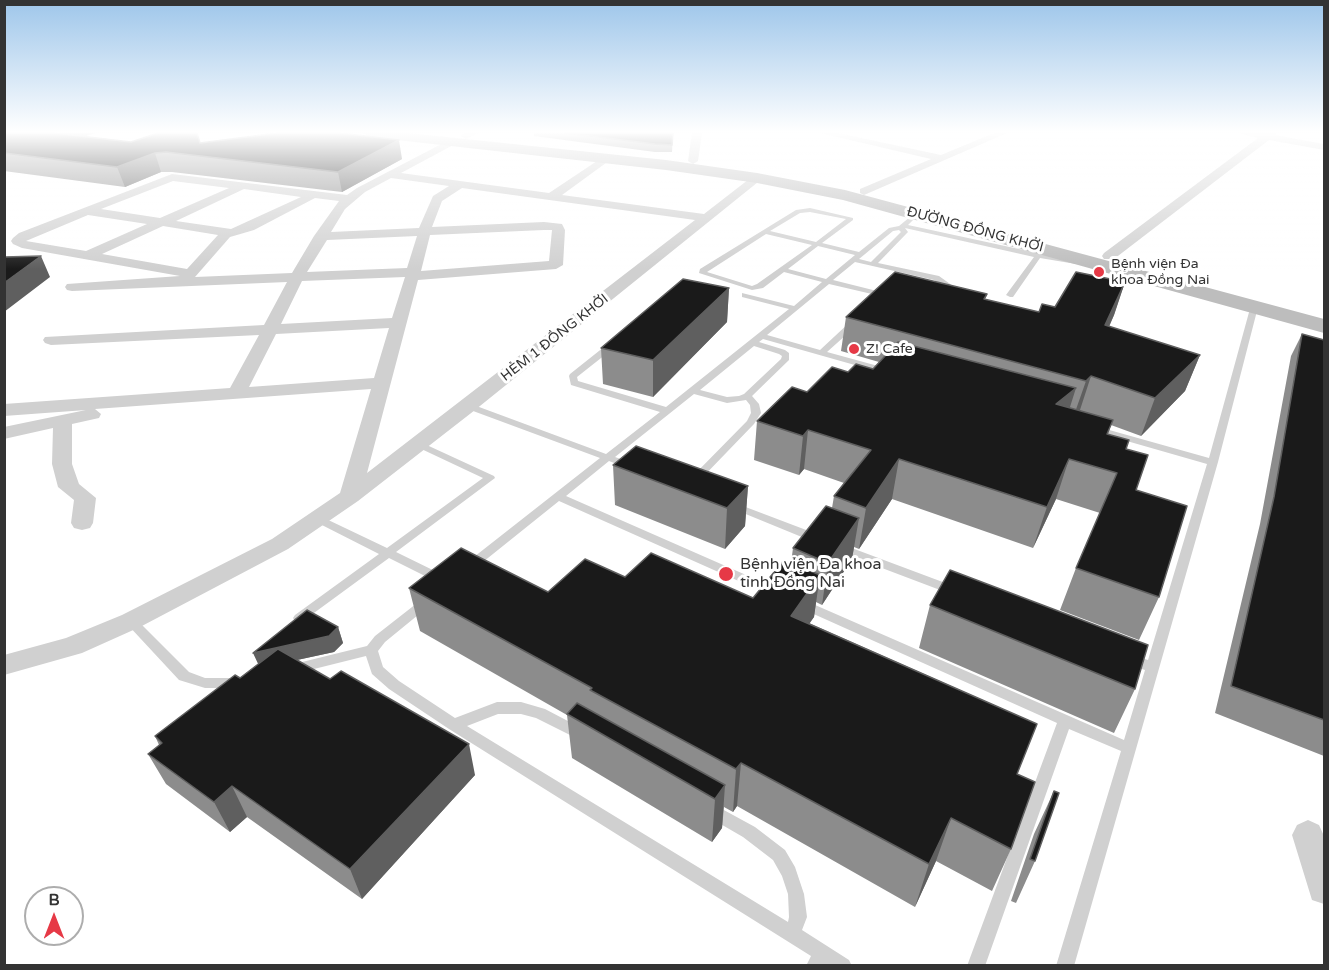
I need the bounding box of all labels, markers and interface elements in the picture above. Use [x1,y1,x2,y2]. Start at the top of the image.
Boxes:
street label: ĐƯỜNG ĐỒNG KHỞI [905,204,1045,256]
place label: Bệnh viện Đa khoa Đồng Nai [1111,256,1210,288]
marker: Bệnh viện Đa khoa Đồng Nai [1092,265,1106,279]
street label: HẺM 1 ĐỒNG KHỞI [498,291,612,385]
place label: Z! Cafe [866,341,913,357]
marker: Z! Cafe [847,342,861,356]
place label: Bệnh viện Đa khoa tỉnh Đồng Nai [740,555,881,593]
marker: Bệnh viện Đa khoa tỉnh Đồng Nai [717,565,735,583]
north arrow [24,886,84,946]
text: B [48,890,60,910]

